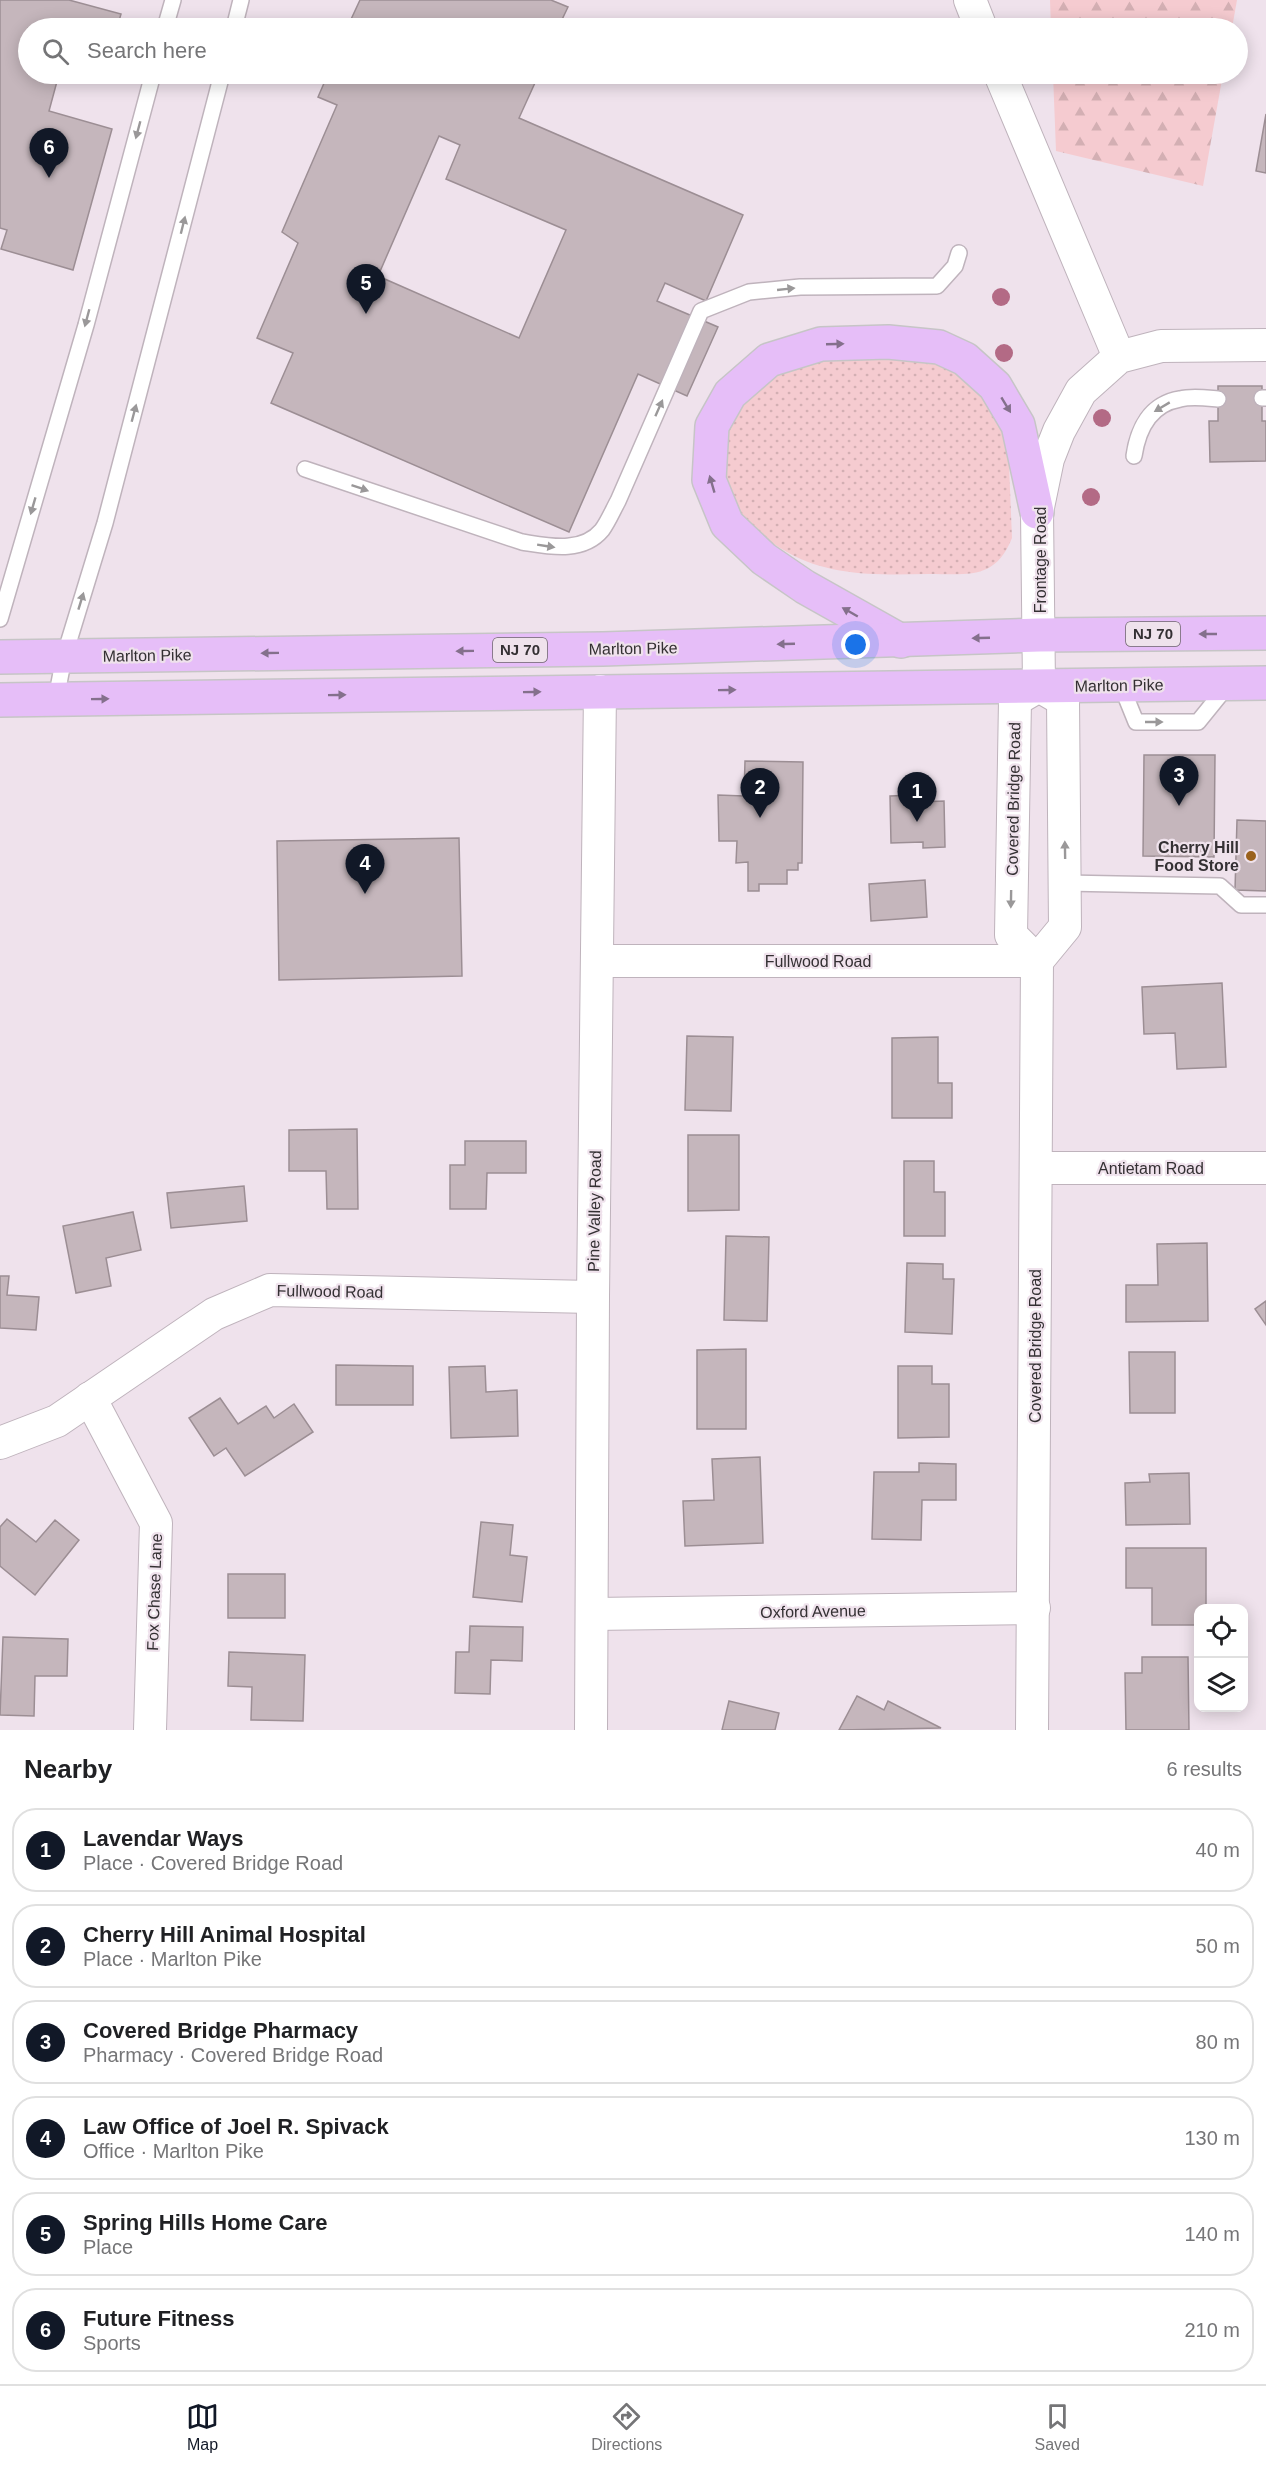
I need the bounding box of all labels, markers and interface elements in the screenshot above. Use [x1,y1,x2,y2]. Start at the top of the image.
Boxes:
search box [18,18,1248,84]
icon: search [39,35,72,68]
text: Search here [87,38,207,63]
one-way arrow [133,121,142,139]
pin: 6 [29,128,68,178]
one-way arrow [179,215,189,234]
pin: 5 [346,264,386,314]
one-way arrow [777,284,796,293]
one-way arrow [82,309,92,328]
one-way arrow [826,339,845,349]
one-way arrow [1001,397,1011,414]
one-way arrow [654,400,663,417]
one-way arrow [1154,402,1170,413]
one-way arrow [130,404,140,423]
one-way arrow [707,475,716,493]
one-way arrow [351,483,369,493]
one-way arrow [28,497,37,515]
street label: Frontage Road [1032,507,1049,613]
one-way arrow [537,542,556,551]
one-way arrow [77,592,86,610]
one-way arrow [842,608,859,618]
road number: NJ 70 [1126,622,1180,646]
one-way arrow [1198,629,1217,639]
your location [841,630,870,659]
one-way arrow [971,633,990,642]
road number: NJ 70 [493,638,547,662]
street label: Marlton Pike [588,639,678,658]
one-way arrow [777,640,796,649]
street label: Marlton Pike [102,646,192,665]
one-way arrow [456,646,475,656]
one-way arrow [261,649,280,658]
street label: Marlton Pike [1074,676,1164,695]
one-way arrow [718,685,737,695]
one-way arrow [523,687,542,697]
one-way arrow [328,690,347,700]
one-way arrow [91,694,110,703]
one-way arrow [1145,717,1164,727]
street label: Covered Bridge Road [1004,722,1023,876]
pin: 3 [1160,756,1198,806]
pin: 2 [740,768,780,818]
pin: 1 [898,772,936,822]
place label: Cherry Hill Food Store [1155,839,1239,874]
one-way arrow [1060,840,1069,859]
pin: 4 [346,844,385,894]
marker: Cherry Hill Food Store [1244,849,1258,863]
one-way arrow [1007,889,1016,908]
street label: Fullwood Road [765,953,871,970]
street label: Pine Valley Road [585,1150,604,1272]
street label: Antietam Road [1098,1160,1204,1177]
street label: Covered Bridge Road [1027,1269,1044,1423]
street label: Fullwood Road [276,1282,383,1301]
street label: Fox Chase Lane [144,1533,165,1651]
street label: Oxford Avenue [760,1602,866,1621]
map controls [1194,1604,1248,1712]
button: locate [1194,1604,1248,1658]
button: layers [1194,1658,1248,1712]
text: Nearby [24,1754,112,1784]
text: 6 results [1166,1758,1242,1780]
text: Lavendar Ways [83,1826,244,1851]
text: 1 [40,1839,51,1861]
text: 40 m [1196,1839,1240,1861]
text: Place · Covered Bridge Road [83,1852,343,1874]
text: Cherry Hill Animal Hospital [83,1922,366,1947]
text: 2 [40,1935,51,1957]
text: 50 m [1196,1935,1240,1957]
text: Place · Marlton Pike [83,1948,262,1970]
text: Covered Bridge Pharmacy [83,2018,358,2043]
text: 3 [40,2031,51,2053]
text: 80 m [1196,2031,1240,2053]
text: Pharmacy · Covered Bridge Road [83,2044,383,2066]
text: Law Office of Joel R. Spivack [83,2114,389,2139]
text: 4 [40,2127,51,2149]
text: 130 m [1184,2127,1240,2149]
text: Office · Marlton Pike [83,2140,264,2162]
text: Spring Hills Home Care [83,2210,328,2235]
text: 5 [40,2223,51,2245]
text: 140 m [1184,2223,1240,2245]
text: Place [83,2236,133,2258]
text: Future Fitness [83,2306,235,2331]
text: 6 [40,2319,51,2341]
text: 210 m [1184,2319,1240,2341]
text: Sports [83,2332,141,2354]
tab: Map [186,2400,219,2454]
tab: Directions [591,2400,662,2454]
tab: Saved [1035,2400,1080,2454]

